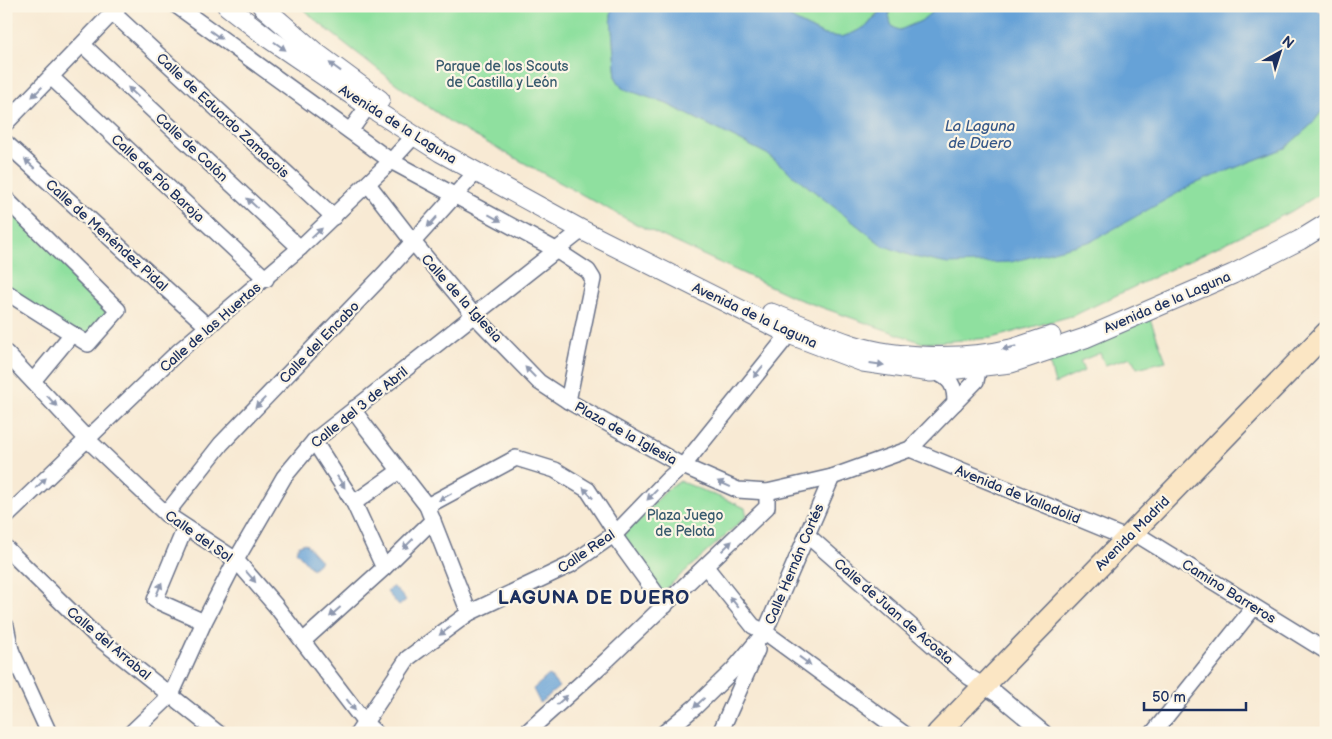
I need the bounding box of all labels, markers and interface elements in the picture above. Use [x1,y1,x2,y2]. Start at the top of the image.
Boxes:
north arrow [1254,28,1304,78]
one-way arrow [209,30,223,40]
text: N [1278,32,1297,52]
one-way arrow [273,41,287,51]
street label: Calle de Eduardo Zamacois [153,49,293,181]
park label: Parque de los Scouts de Castilla y León [435,58,569,91]
one-way arrow [328,62,342,72]
street label: Avenida de la Laguna [336,81,460,168]
one-way arrow [31,85,43,97]
one-way arrow [127,86,139,98]
street label: Calle de Colón [152,109,232,185]
water label: La Laguna de Duero [945,117,1015,153]
street label: Calle de Pío Baroja [108,131,208,226]
one-way arrow [24,158,36,170]
street label: Calle de Menéndez Pidal [42,176,171,295]
one-way arrow [246,197,258,209]
one-way arrow [488,214,503,222]
one-way arrow [426,215,437,228]
one-way arrow [310,227,322,239]
street label: Calle de la Iglesia [418,251,506,346]
street label: Avenida de la Laguna [1101,268,1233,337]
street label: Calle de las Huertas [156,279,264,376]
street label: Avenida de la Laguna [690,279,820,352]
street label: Calle del Encabo [276,298,363,387]
one-way arrow [1002,344,1017,352]
one-way arrow [869,360,885,368]
street label: Calle del 3 de Abril [307,363,411,452]
one-way arrow [753,365,764,378]
one-way arrow [524,366,536,378]
one-way arrow [46,395,58,407]
one-way arrow [254,397,266,409]
street label: Plaza de la Iglesia [571,398,680,469]
street label: Avenida de Valladolid [953,462,1083,527]
one-way arrow [336,475,345,488]
one-way arrow [35,477,47,489]
one-way arrow [717,479,731,487]
one-way arrow [582,487,594,499]
one-way arrow [646,488,658,500]
one-way arrow [438,492,451,501]
street label: Avenida Madrid [1092,493,1173,574]
street label: Calle Hernán Cortés [761,501,828,627]
street label: Calle del Sol [162,507,236,566]
park label: Plaza Juego de Pelota [647,507,723,540]
street label: Calle Real [554,526,618,577]
one-way arrow [402,538,414,550]
one-way arrow [721,540,733,552]
street label: Calle de Juan de Acosta [830,555,957,668]
street label: Camino Barreros [1179,556,1279,627]
one-way arrow [245,571,257,583]
one-way arrow [156,582,164,596]
district label: LAGUNA DE DUERO [498,587,690,610]
one-way arrow [728,596,739,609]
street label: Calle del Arrabal [63,603,154,684]
one-way arrow [329,606,341,618]
one-way arrow [439,625,452,636]
one-way arrow [798,656,812,666]
scale bar [1144,679,1247,711]
text: 50 m [1152,688,1186,707]
one-way arrow [555,694,567,706]
one-way arrow [693,697,705,709]
one-way arrow [346,698,357,711]

